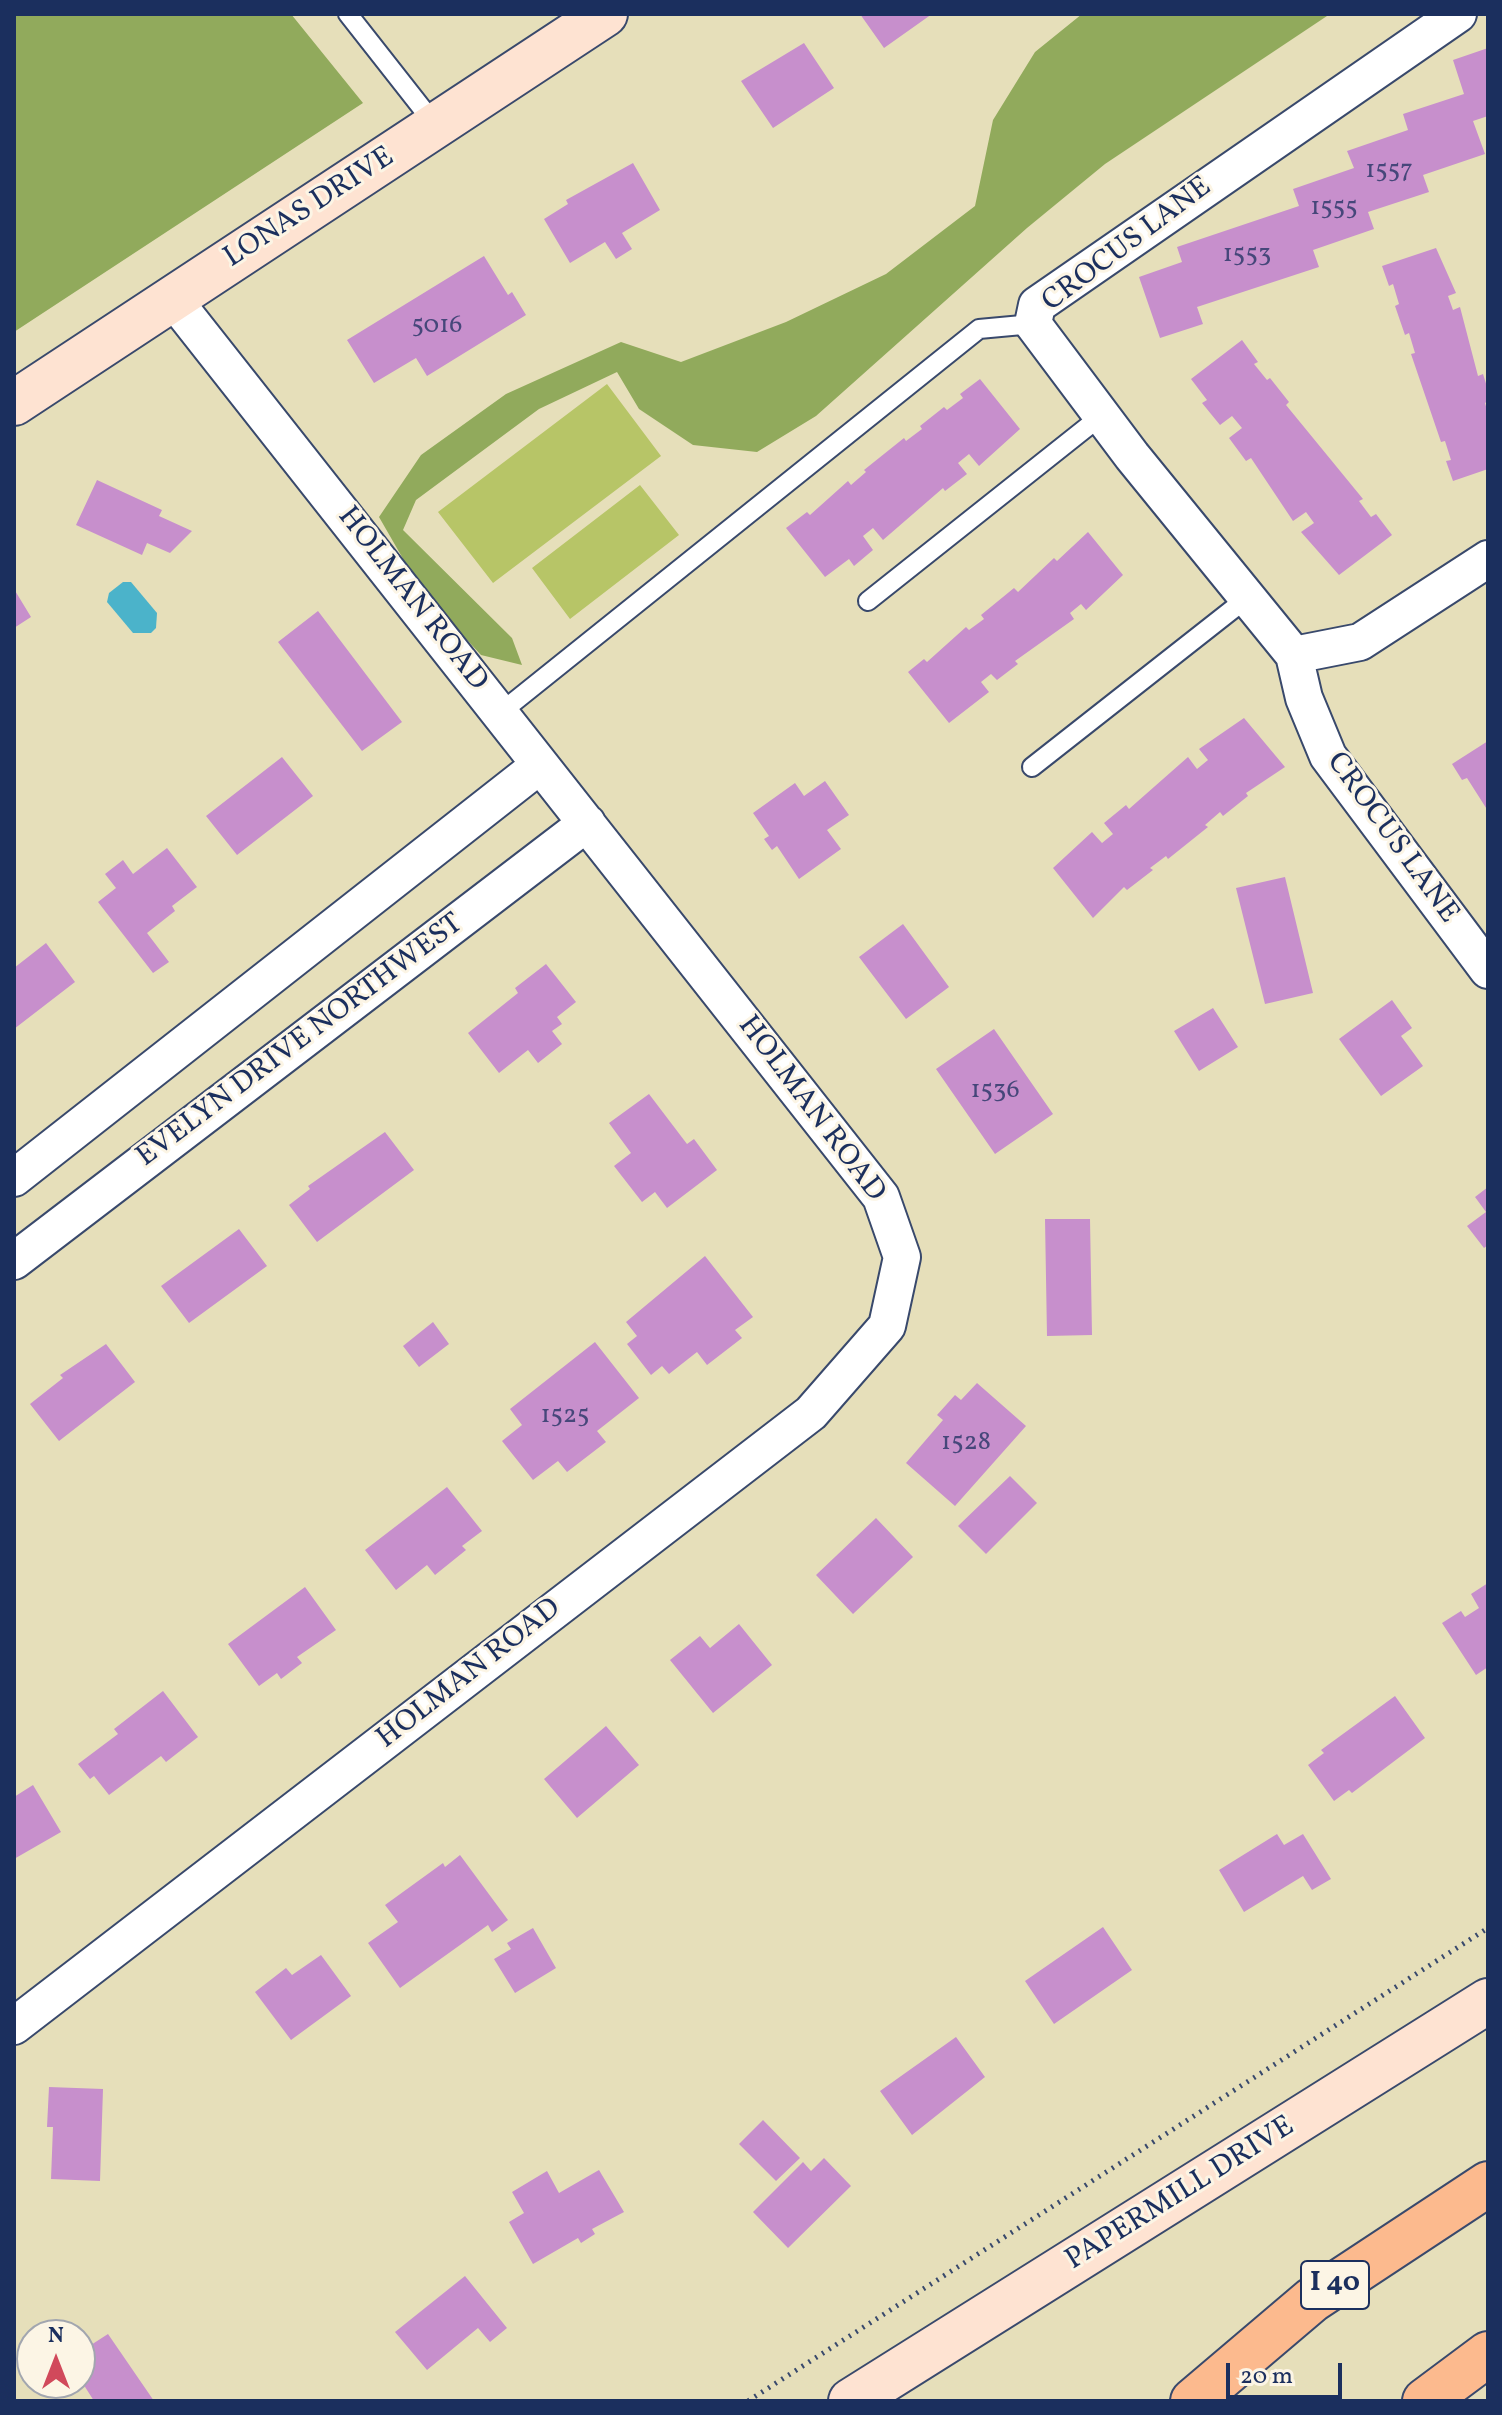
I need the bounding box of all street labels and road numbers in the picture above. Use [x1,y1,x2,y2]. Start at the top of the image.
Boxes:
street label: LONAS DRIVE [218,141,402,277]
street label: CROCUS LANE [1036,171,1220,321]
street label: HOLMAN ROAD [328,501,494,699]
street label: CROCUS LANE [1317,746,1465,932]
street label: EVELYN DRIVE NORTHWEST [131,907,471,1177]
street label: HOLMAN ROAD [728,1010,892,1210]
street label: HOLMAN ROAD [371,1592,569,1758]
street label: PAPERMILL DRIVE [1060,2110,1302,2280]
road number: I 40 [1301,2261,1369,2309]

